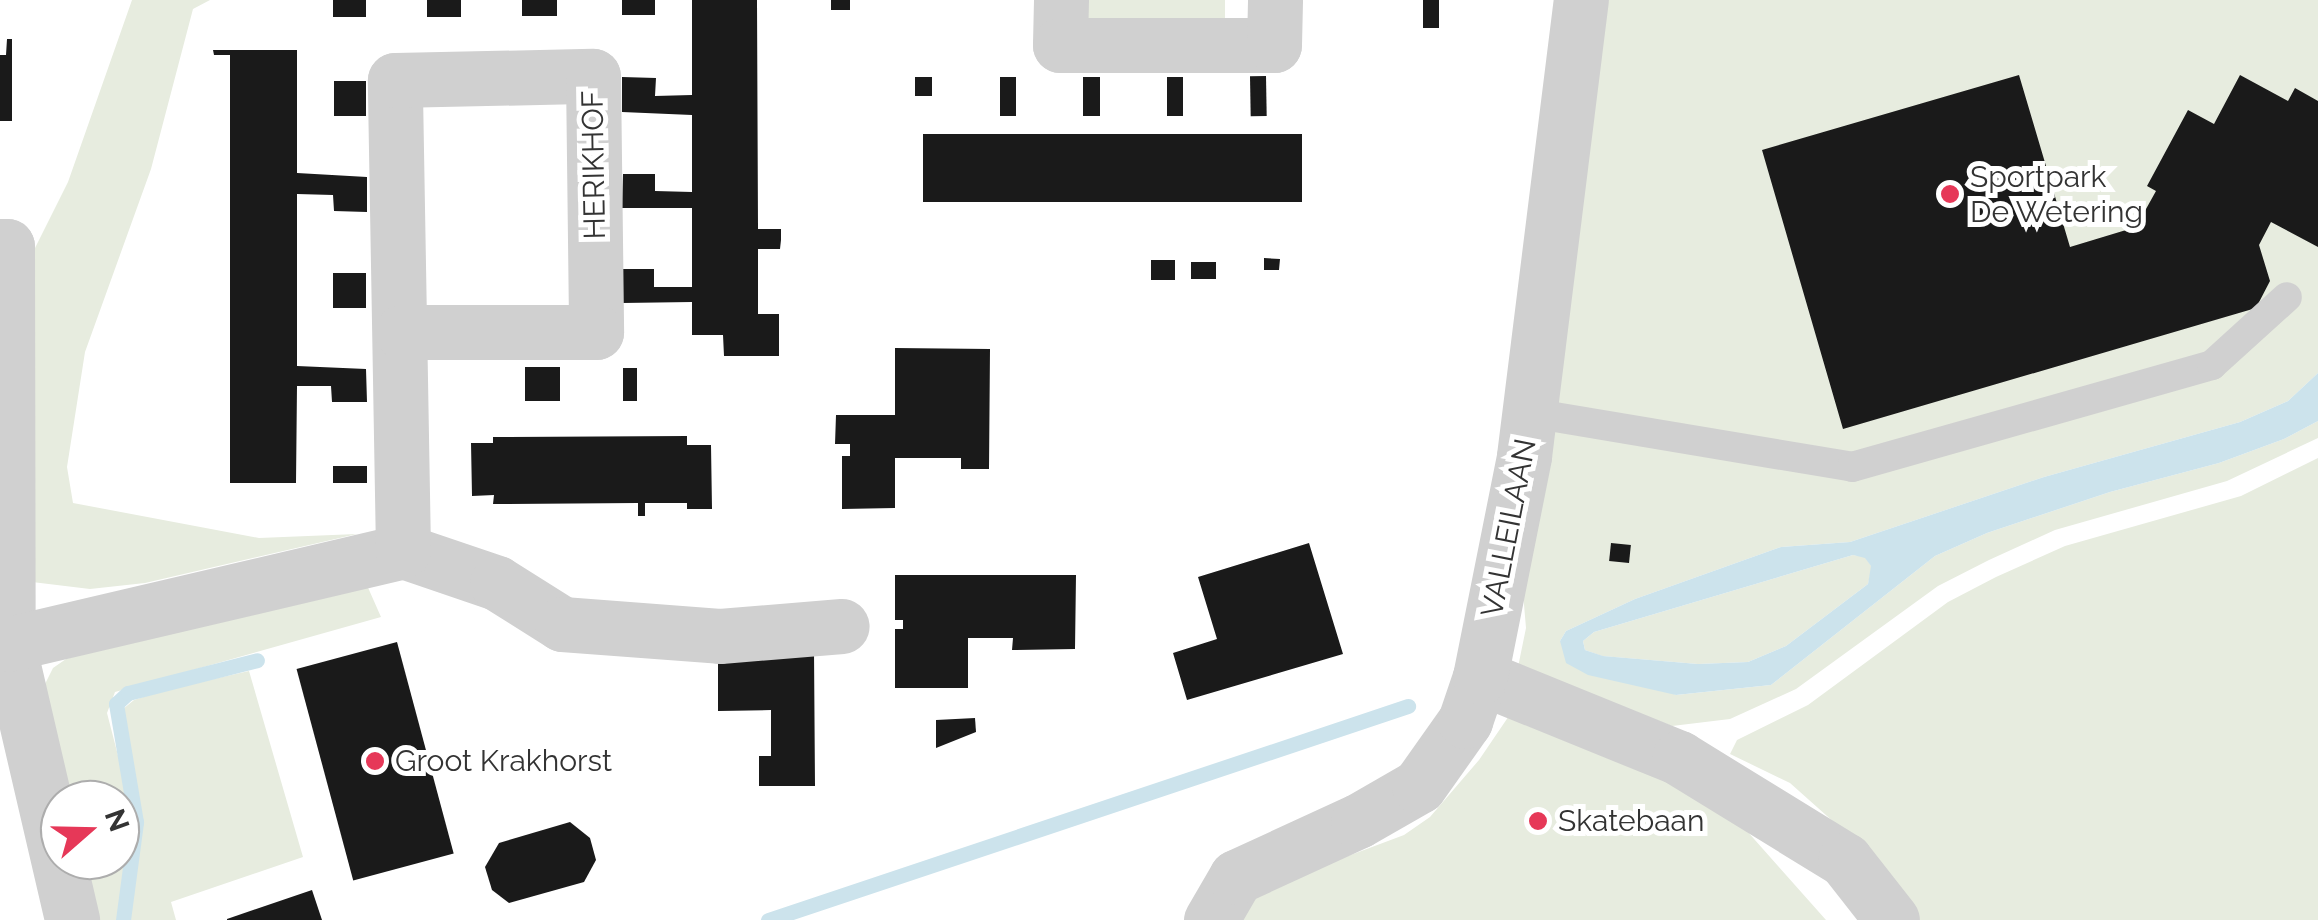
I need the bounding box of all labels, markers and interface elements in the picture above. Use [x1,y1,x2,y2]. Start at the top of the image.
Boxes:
street label: HERIKHOF [575,90,613,240]
place label: Sportpark De Wetering [1970,159,2144,230]
marker: Sportpark De Wetering [1939,183,1961,205]
street label: VALLEILAAN [1474,436,1544,620]
place label: Groot Krakhorst [395,743,612,779]
marker: Groot Krakhorst [364,750,386,772]
north arrow [40,780,140,880]
place label: Skatebaan [1558,803,1704,839]
text: N [98,805,136,836]
marker: Skatebaan [1527,810,1549,832]

